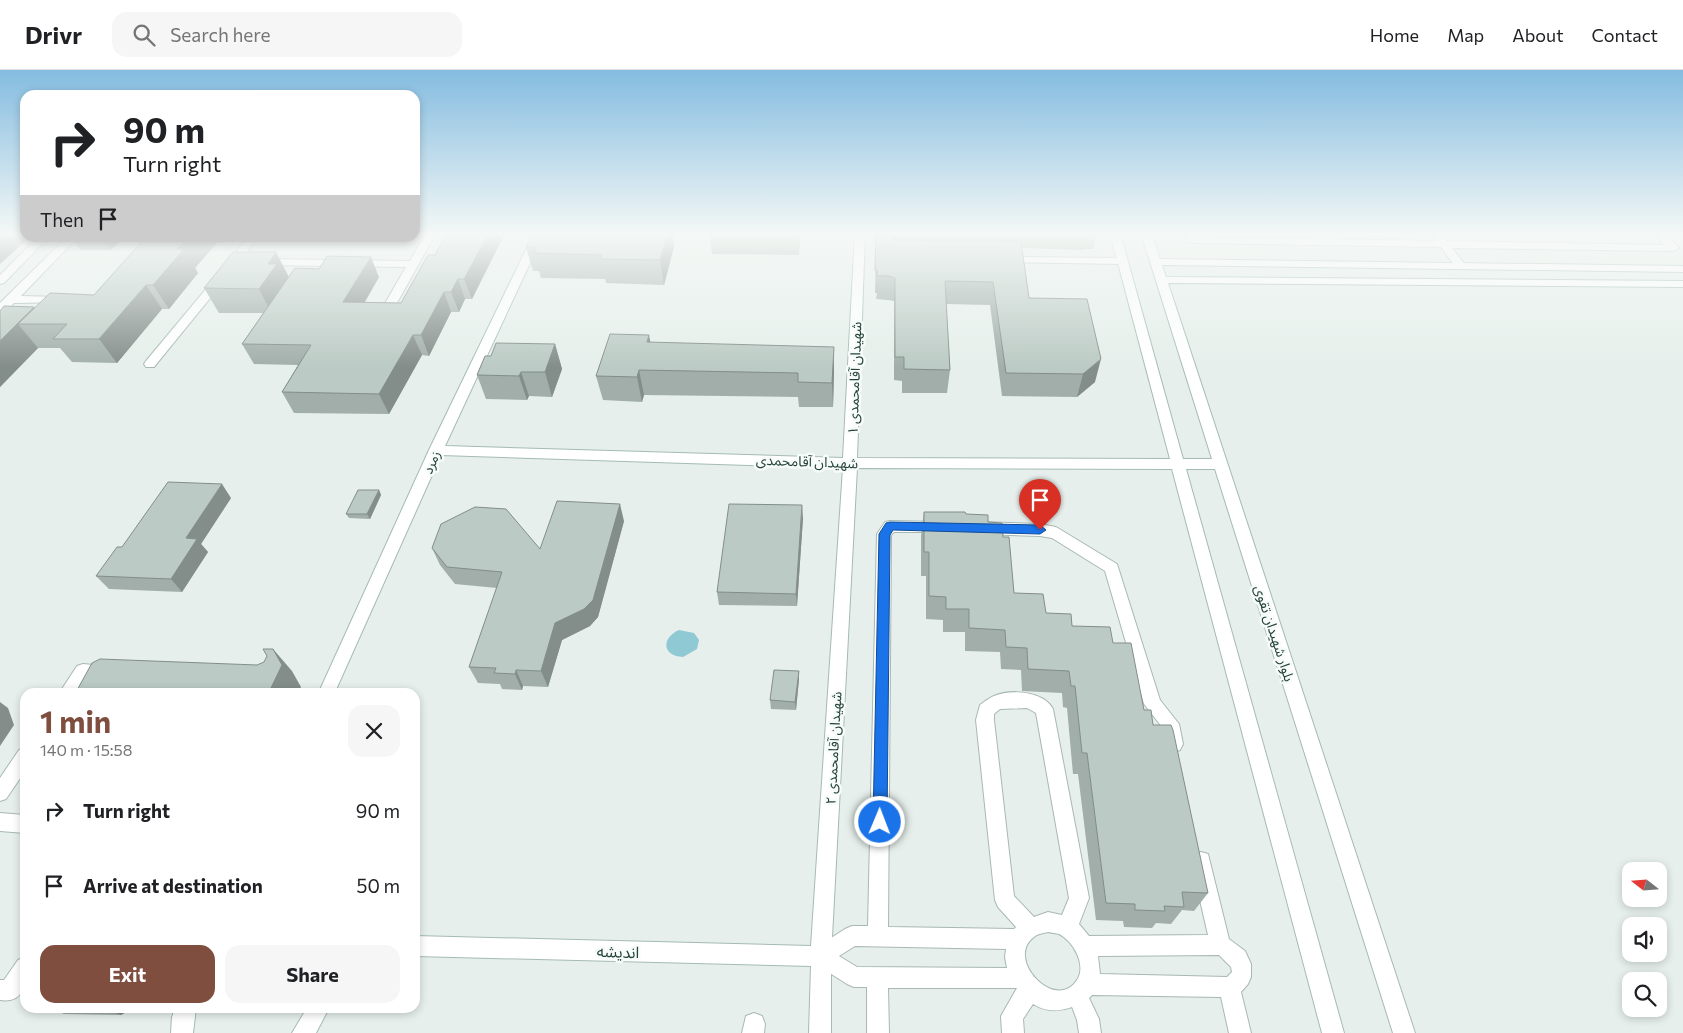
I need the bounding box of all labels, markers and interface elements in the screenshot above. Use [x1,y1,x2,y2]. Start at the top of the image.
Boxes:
search box [112,12,462,57]
text: Drivr [25,20,82,49]
icon: search [130,21,158,49]
text: Search here [170,23,271,46]
text: Home [1370,24,1419,46]
text: Map [1447,24,1484,46]
text: About [1512,24,1564,46]
text: Contact [1592,24,1658,46]
text: 90 m [123,107,205,150]
icon: right [40,110,105,175]
text: Turn right [123,150,221,177]
icon: arrive [94,205,122,233]
text: Then [40,208,84,231]
street label: شهیدان آقامحمدی ۱ [844,321,865,435]
street label: زمرد [418,448,445,477]
street label: شهیدان آقامحمدی [755,451,858,472]
pin [1019,479,1061,530]
icon: arrive [1026,486,1054,514]
street label: بلوار شهیدان تقوی [1250,583,1299,684]
street label: شهیدان آقامحمدی ۲ [822,691,845,805]
text: 1 min [40,702,111,739]
button: close [348,705,400,757]
text: 140 m · 15:58 [40,740,133,759]
position arrow [853,795,905,847]
icon: right [40,797,68,825]
text: Turn right [83,799,170,822]
text: 90 m [356,799,400,822]
north arrow [1622,862,1668,908]
map controls [1622,862,1667,1017]
icon: arrive [40,872,68,900]
text: Arrive at destination [83,874,263,897]
text: 50 m [356,874,400,897]
button: sound [1622,917,1667,962]
street label: انديشه [596,941,640,961]
button: Exit [40,945,215,1003]
button: Share [225,945,400,1003]
button: search [1622,972,1667,1017]

